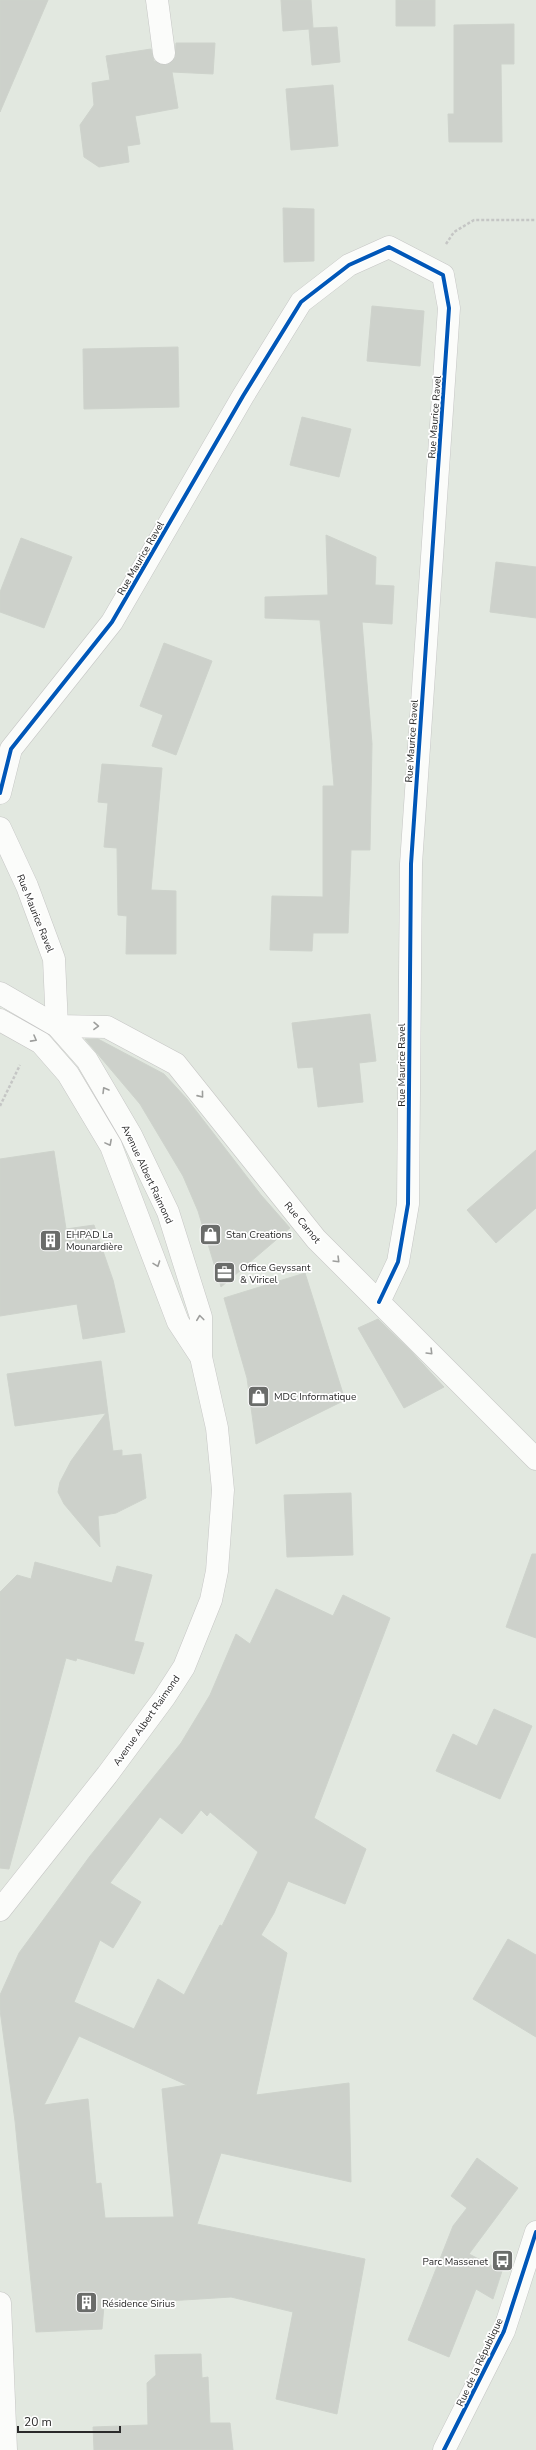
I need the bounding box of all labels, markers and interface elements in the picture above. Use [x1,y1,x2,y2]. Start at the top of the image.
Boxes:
street label: Rue Maurice Ravel [425,375,445,459]
street label: Rue Maurice Ravel [114,519,168,598]
street label: Rue Maurice Ravel [402,699,422,783]
street label: Rue Maurice Ravel [13,872,57,955]
one-way arrow [93,1022,99,1031]
street label: Rue Maurice Ravel [395,1023,409,1107]
one-way arrow [30,1034,37,1041]
one-way arrow [102,1087,109,1094]
one-way arrow [196,1091,203,1098]
street label: Avenue Albert Raimond [118,1123,176,1226]
one-way arrow [104,1139,112,1146]
street label: Rue Carnot [281,1199,324,1247]
shop icon: Stan Creations [198,1221,224,1247]
building icon: EHPAD La Mounardière [37,1227,63,1253]
place label: EHPAD La Mounardière [66,1228,123,1254]
place label: Stan Creations [226,1228,292,1242]
one-way arrow [332,1255,340,1263]
office icon: Office Geyssant & Viricel [211,1260,237,1286]
one-way arrow [152,1261,161,1268]
place label: Office Geyssant & Viricel [240,1261,311,1287]
one-way arrow [196,1315,205,1321]
one-way arrow [425,1347,433,1355]
shop icon: MDC Informatique [246,1383,272,1409]
place label: MDC Informatique [274,1390,356,1404]
street label: Avenue Albert Raimond [110,1672,184,1769]
bus stop icon: Parc Massenet [490,2248,516,2274]
place label: Parc Massenet [423,2255,488,2269]
building icon: Résidence Sirius [73,2290,99,2316]
place label: Résidence Sirius [102,2297,175,2311]
street label: Rue de la République [453,2316,507,2409]
scale bar [18,2408,120,2434]
text: 20 m [24,2414,52,2430]

